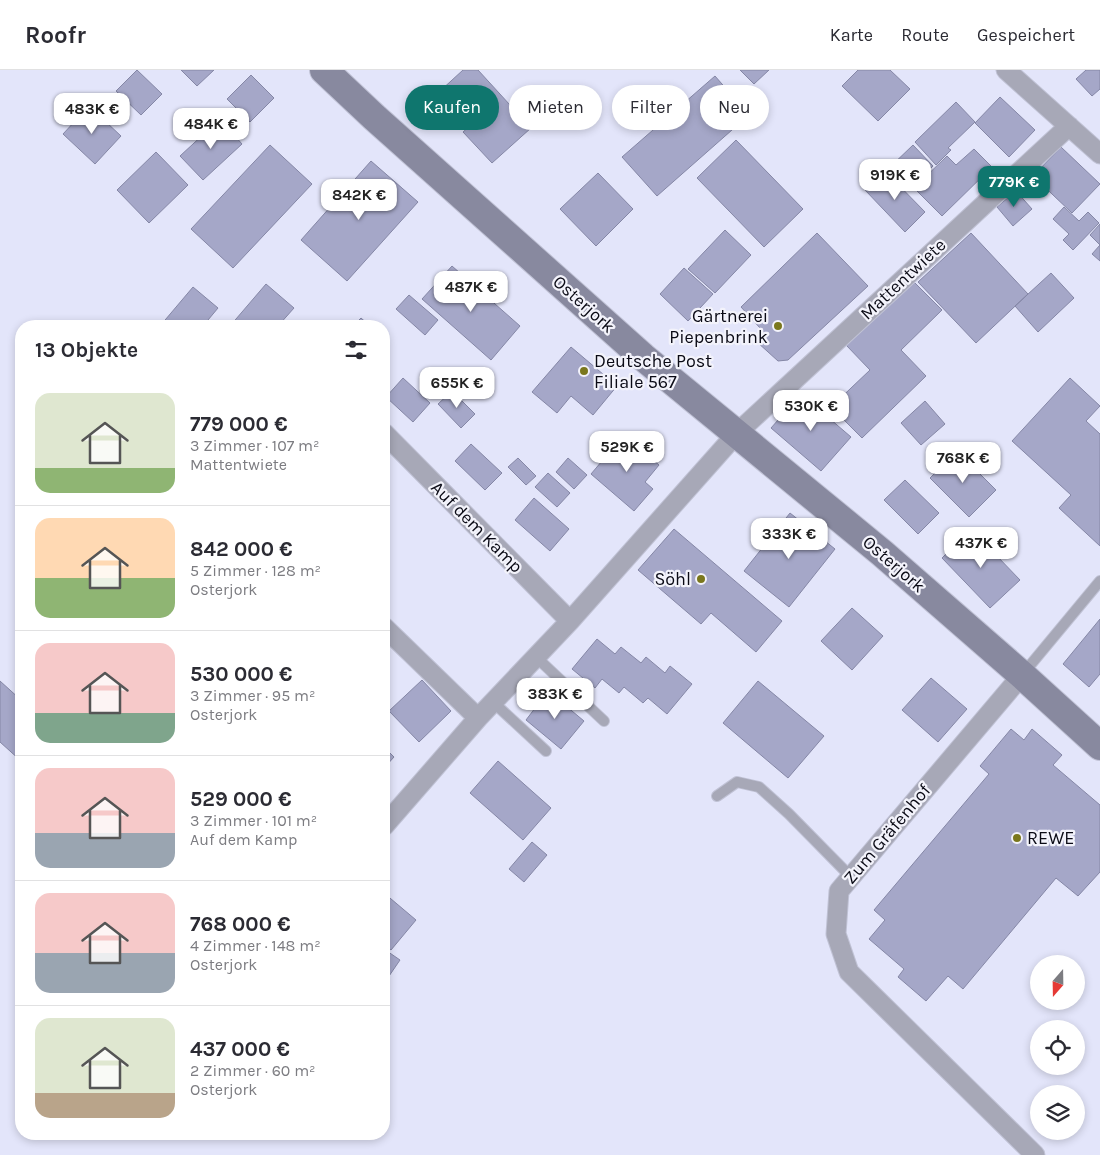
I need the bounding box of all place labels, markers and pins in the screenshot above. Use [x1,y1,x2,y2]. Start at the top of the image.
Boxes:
pin: 483K € [51,92,133,135]
pin: 484K € [170,108,252,150]
pin: 919K € [854,158,936,201]
pin: 779K € [973,166,1055,208]
pin: 842K € [318,178,400,221]
pin: 487K € [430,270,512,313]
place label: Gärtnerei Piepenbrink [669,305,768,348]
marker: Gärtnerei Piepenbrink [772,320,784,332]
place label: Deutsche Post Filiale 567 [594,350,712,393]
marker: Deutsche Post Filiale 567 [578,365,590,377]
pin: 655K € [416,366,498,409]
pin: 530K € [770,390,852,432]
pin: 529K € [586,430,668,473]
pin: 768K € [922,442,1004,484]
pin: 333K € [748,518,830,560]
pin: 437K € [940,526,1022,569]
place label: Söhl [654,568,691,590]
marker: Söhl [695,573,707,585]
pin: 383K € [514,678,596,720]
place label: REWE [1027,827,1074,849]
marker: REWE [1011,832,1023,844]

